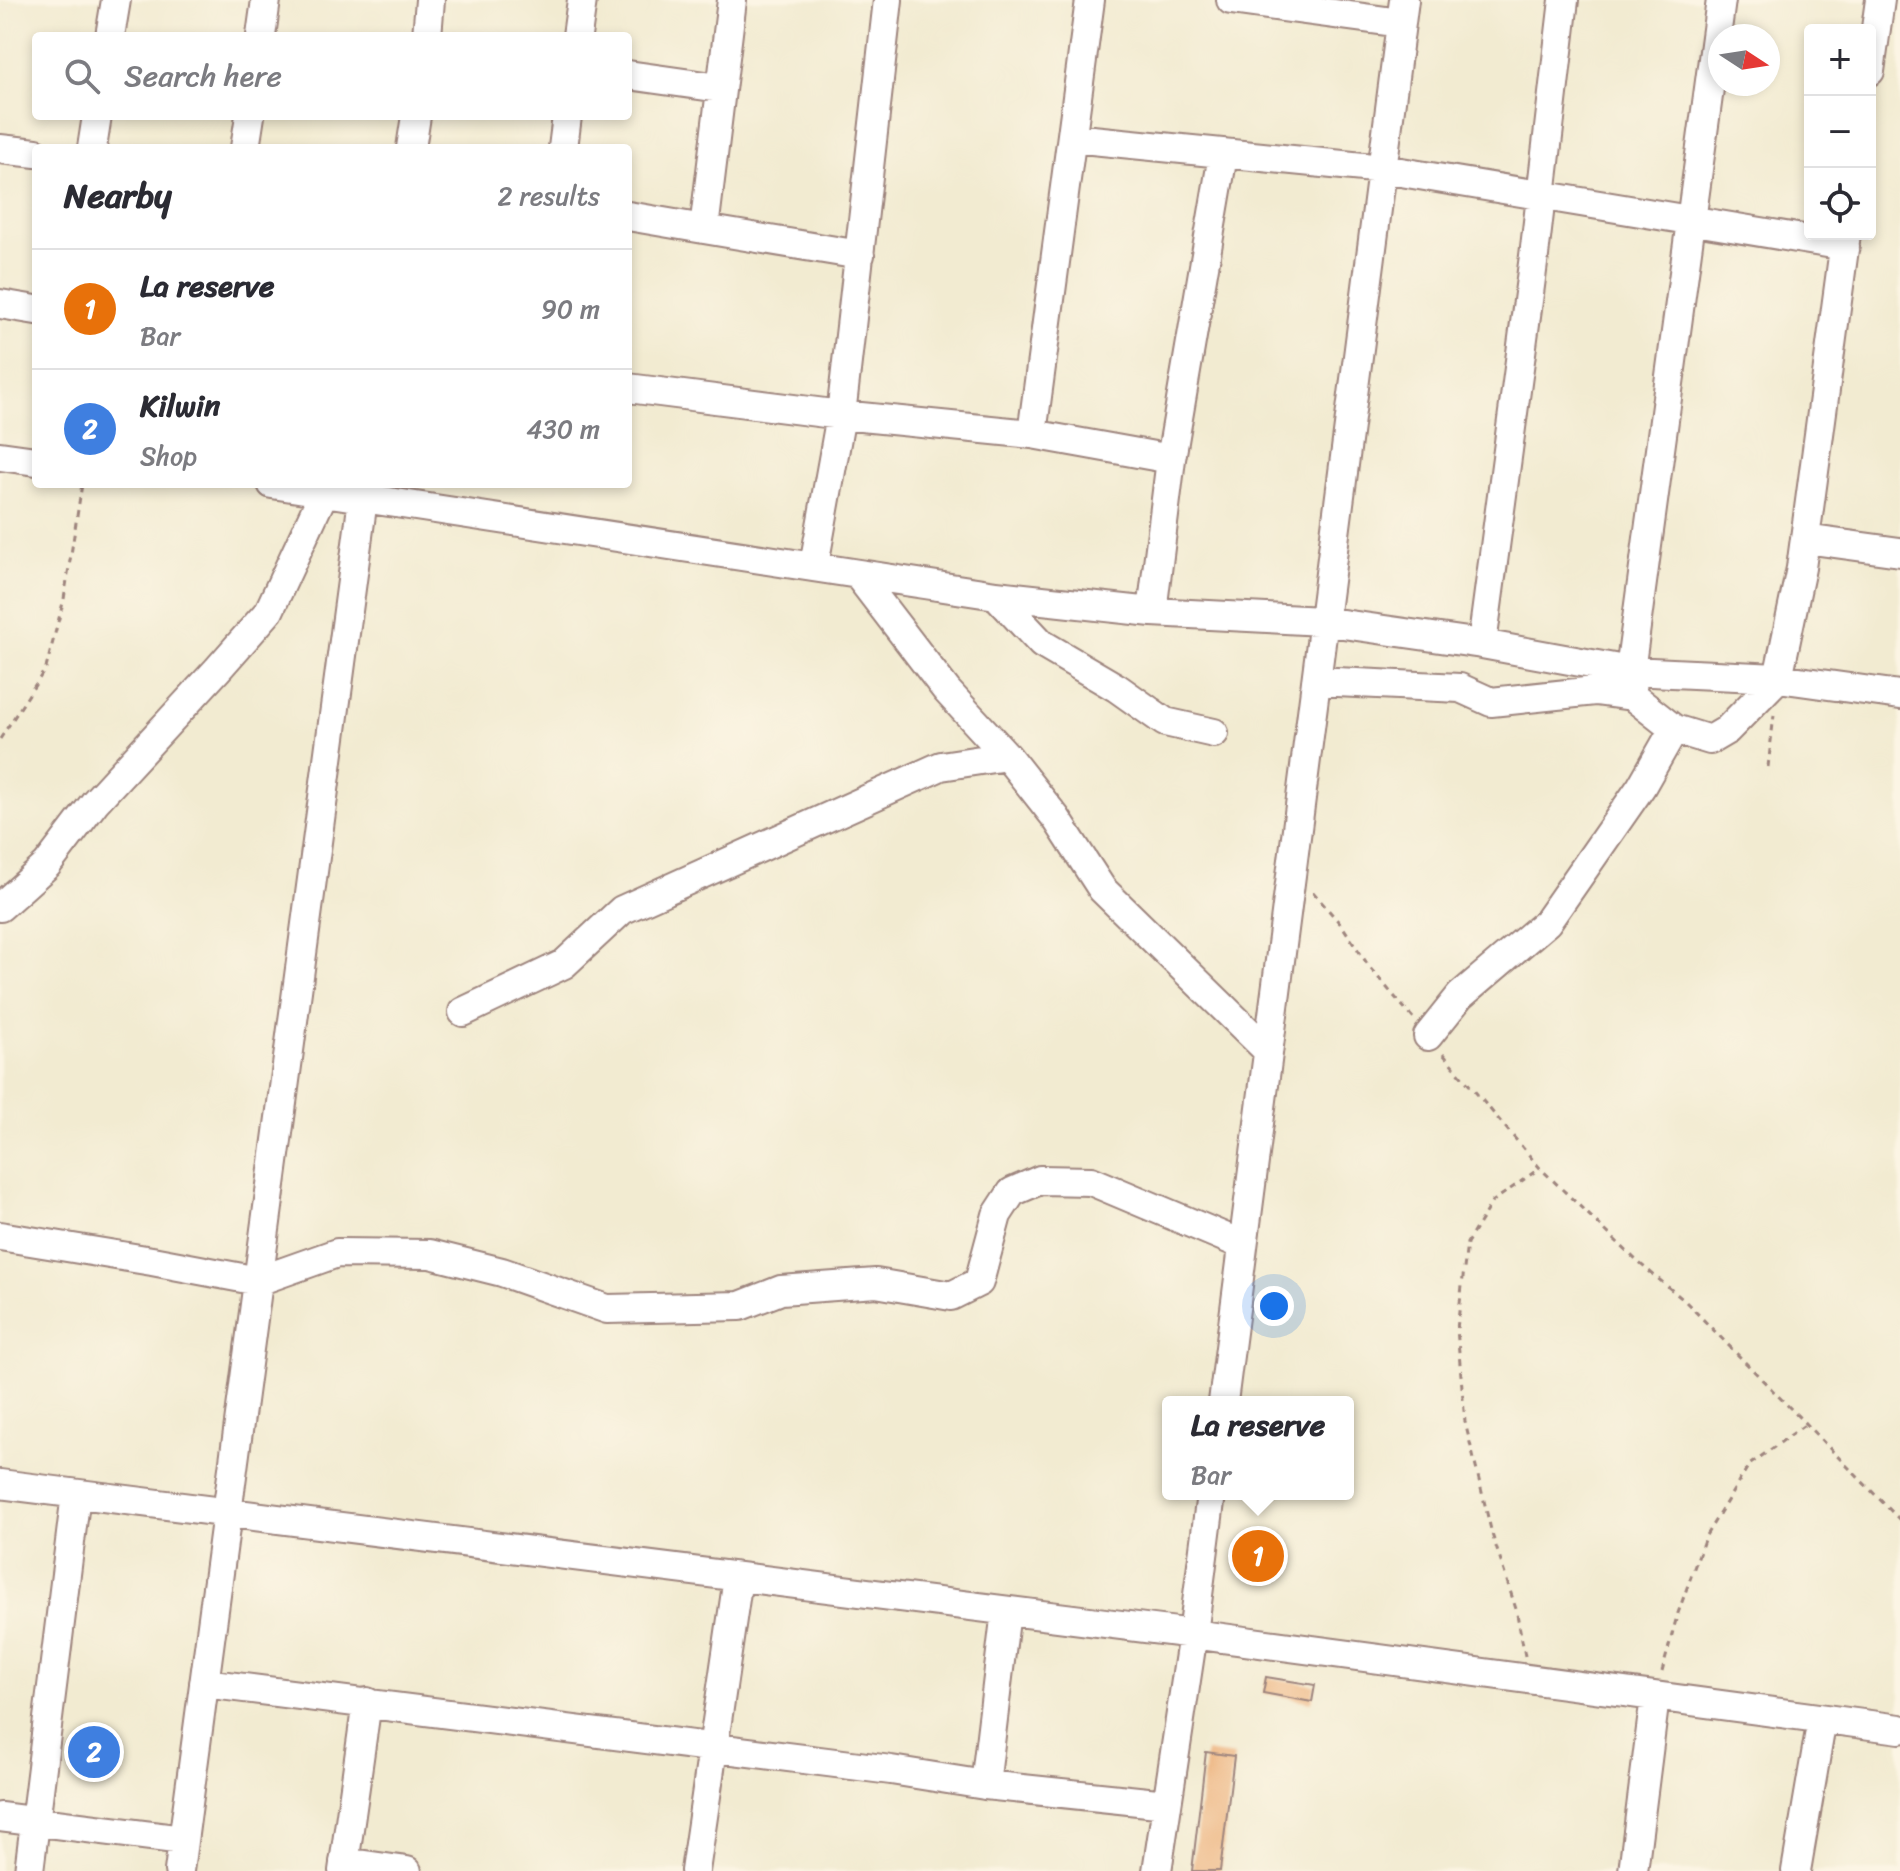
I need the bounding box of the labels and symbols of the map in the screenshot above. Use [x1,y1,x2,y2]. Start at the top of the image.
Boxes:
north arrow [1708,24,1780,96]
your location [1254,1286,1294,1326]
pin: 1 [1232,1526,1284,1586]
pin: 2 [68,1722,120,1782]

